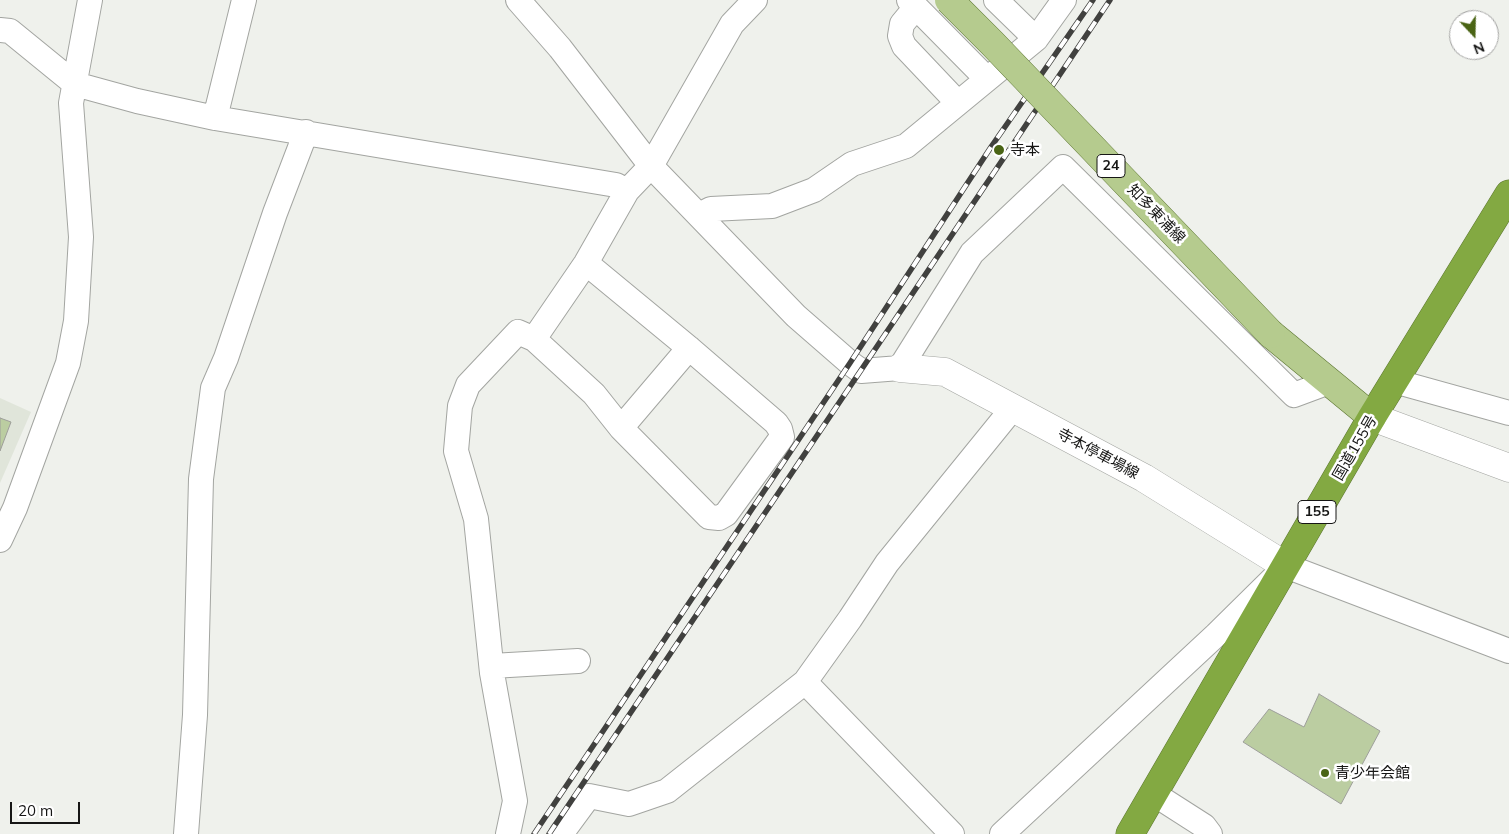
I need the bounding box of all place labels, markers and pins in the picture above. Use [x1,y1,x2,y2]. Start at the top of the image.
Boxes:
place label: 寺本 [1010,141,1040,159]
marker: 寺本 [992,143,1006,157]
place label: 青少年会館 [1335,764,1410,782]
marker: 青少年会館 [1319,767,1331,779]

